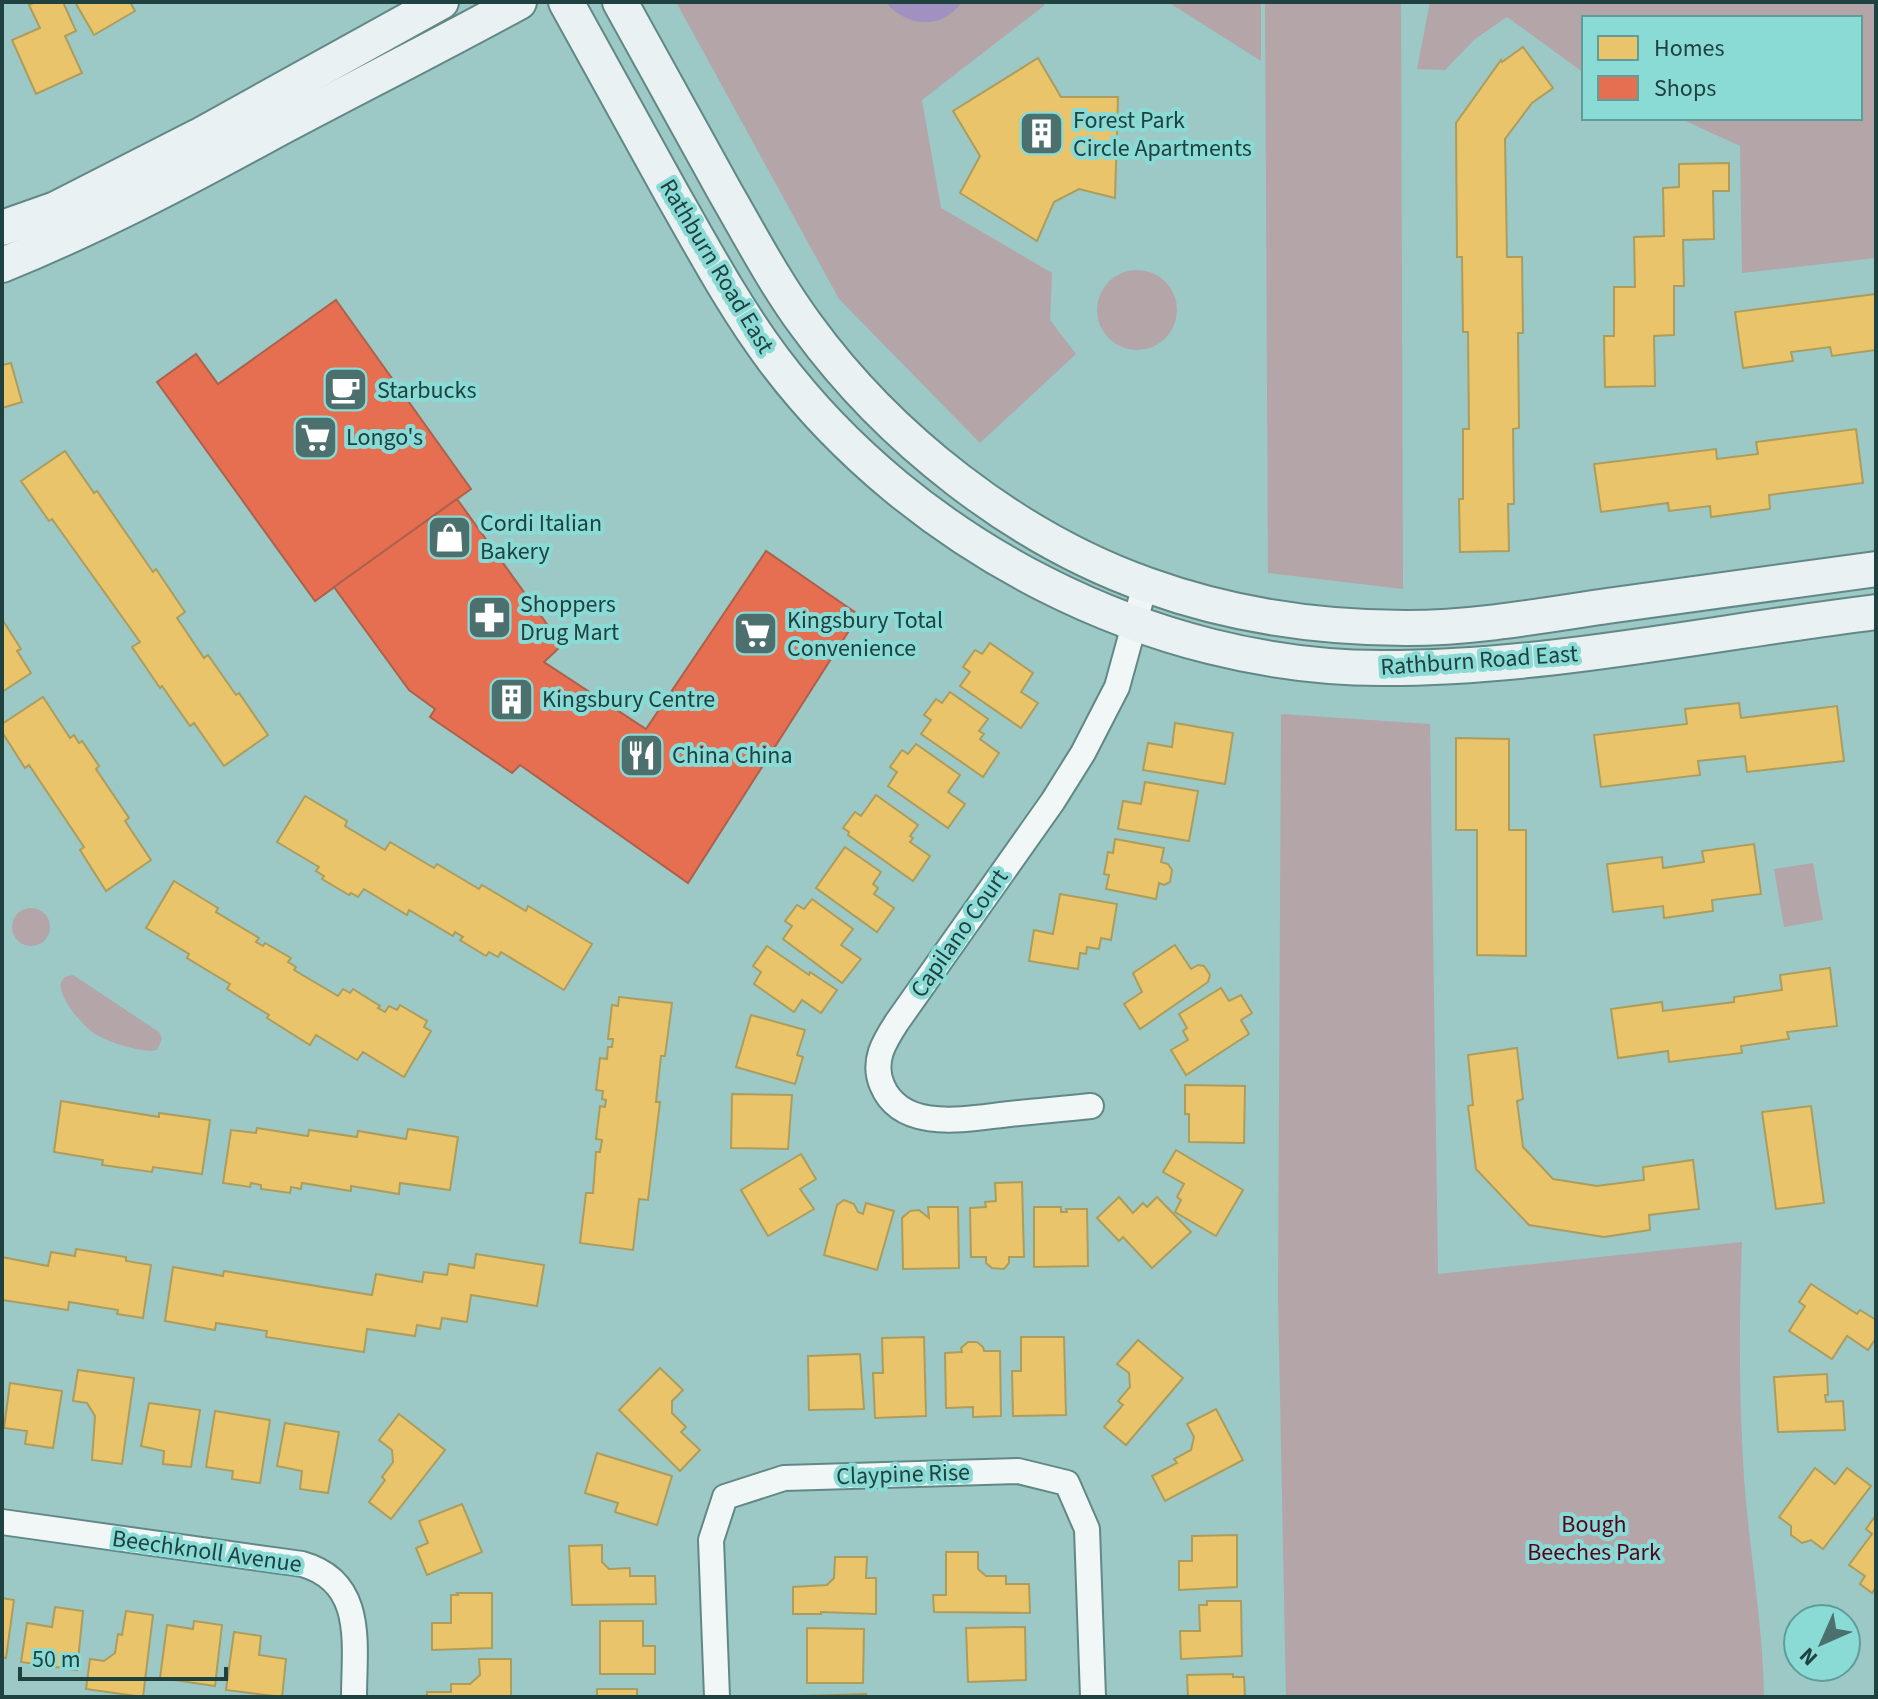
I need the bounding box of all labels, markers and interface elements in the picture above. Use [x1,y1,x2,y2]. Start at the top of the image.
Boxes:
legend [1582,16,1862,120]
text: Homes [1654,31,1725,66]
text: Shops [1654,71,1716,106]
place label: Forest Park Circle Apartments [1073,103,1252,166]
building icon: Forest Park Circle Apartments [1018,110,1066,158]
street label: Rathburn Road East [651,172,783,360]
cafe icon: Starbucks [322,366,370,414]
place label: Starbucks [377,373,476,408]
supermarket icon: Longo's [291,413,339,461]
place label: Longo's [346,420,423,455]
place label: Cordi Italian Bakery [480,506,602,569]
shop icon: Cordi Italian Bakery [425,513,473,561]
place label: Shoppers Drug Mart [520,587,619,650]
pharmacy icon: Shoppers Drug Mart [465,594,513,642]
place label: Kingsbury Total Convenience [787,603,943,666]
supermarket icon: Kingsbury Total Convenience [732,610,780,658]
street label: Rathburn Road East [1379,636,1579,685]
building icon: Kingsbury Centre [487,675,535,723]
place label: Kingsbury Centre [542,682,715,717]
restaurant icon: China China [617,731,665,779]
place label: China China [672,738,793,773]
street label: Capilano Court [902,862,1017,1005]
street label: Claypine Rise [836,1455,970,1494]
park label: Bough Beeches Park [1527,1507,1661,1570]
street label: Beechknoll Avenue [110,1521,304,1582]
north arrow [1782,1603,1862,1683]
scale bar [20,1631,226,1681]
text: N [1792,1640,1825,1673]
text: 50 m [32,1642,81,1677]

